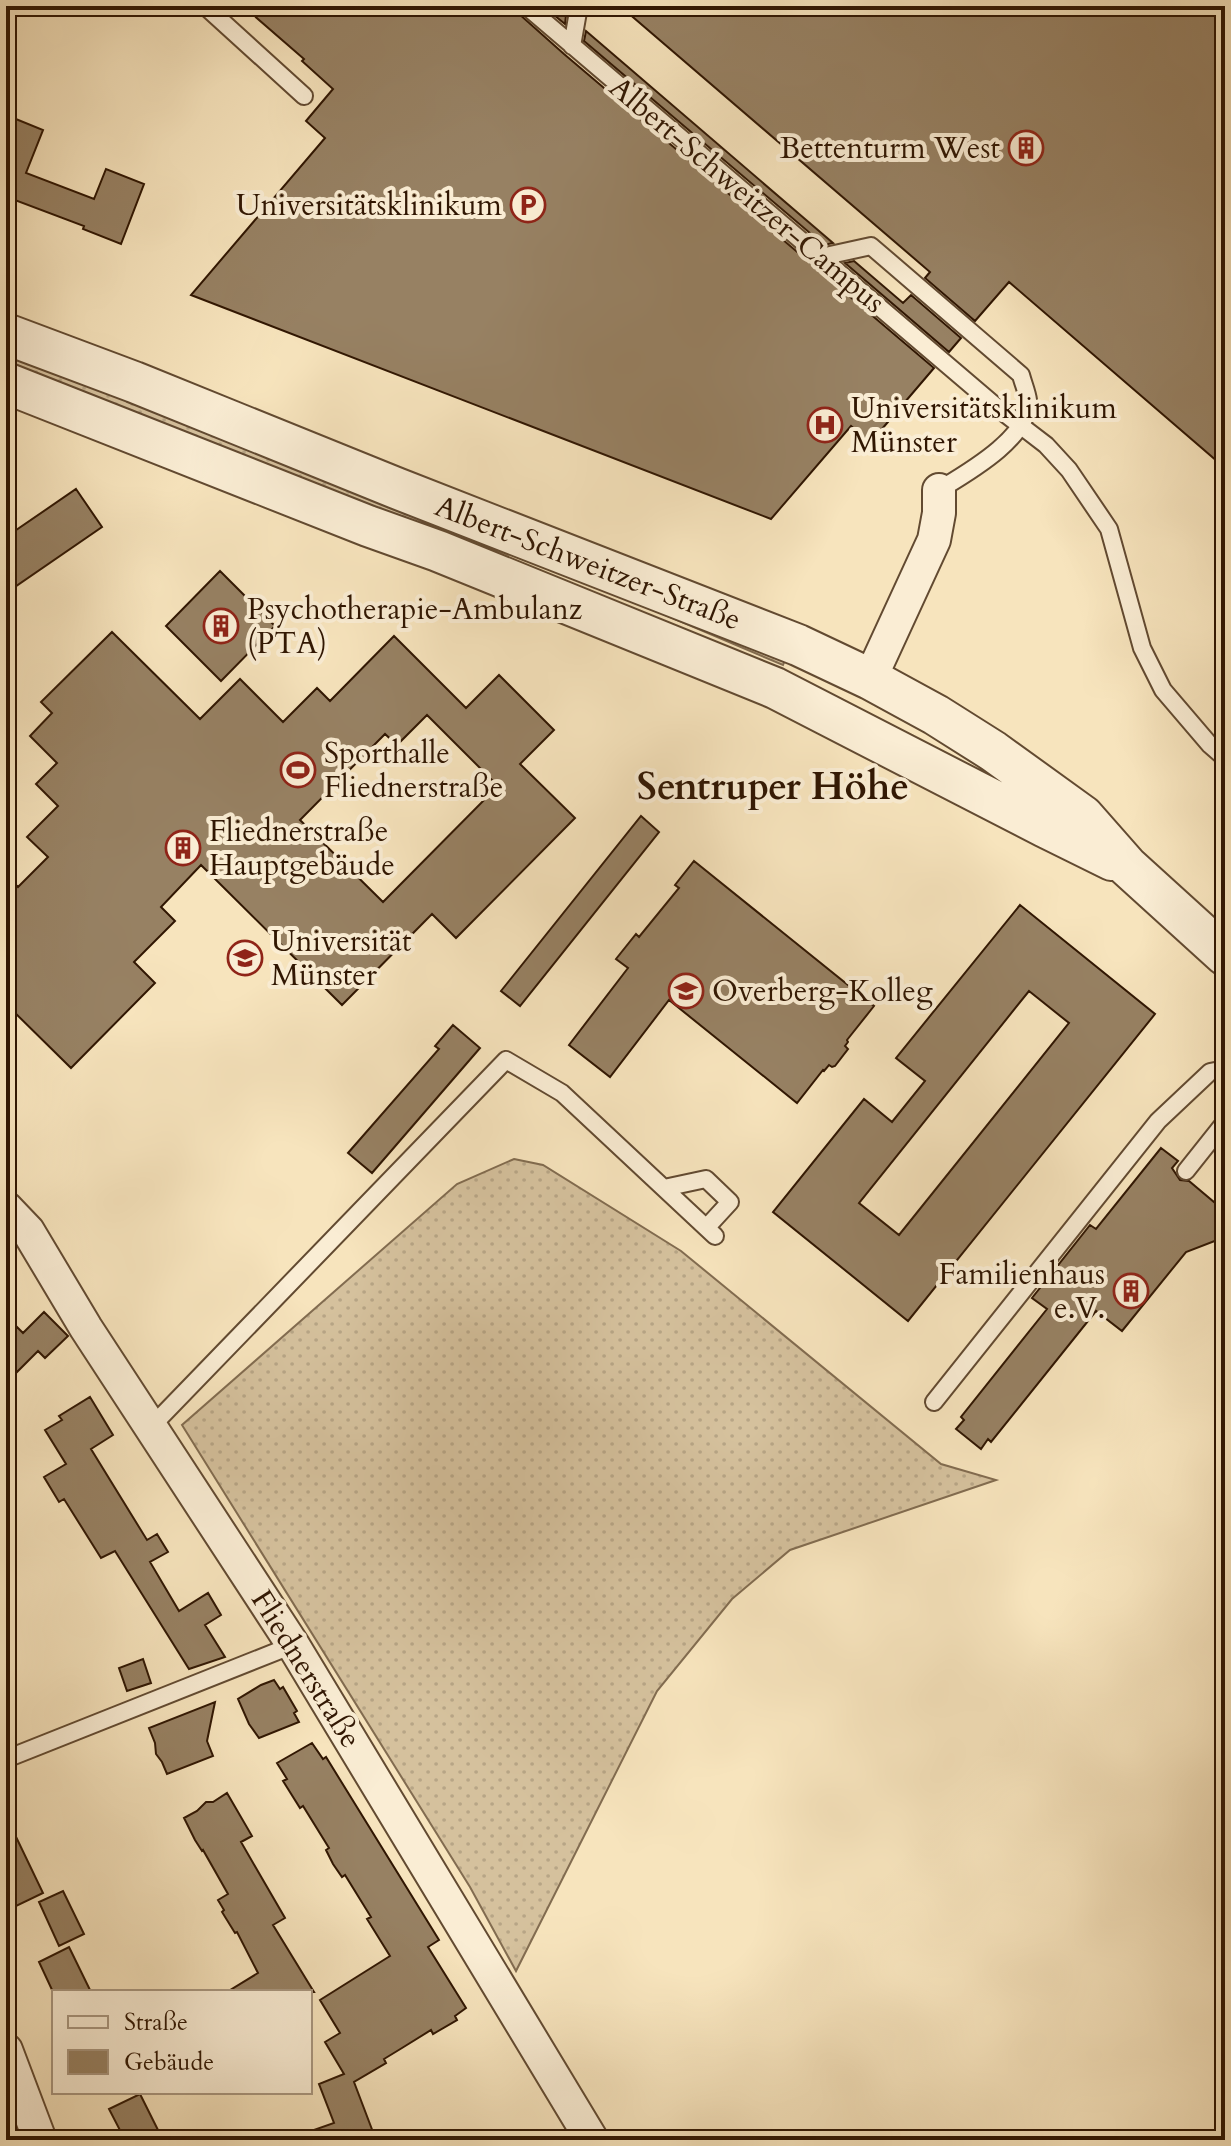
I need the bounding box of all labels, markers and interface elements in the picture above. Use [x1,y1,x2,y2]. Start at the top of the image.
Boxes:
street label: Albert-Schweitzer-Campus [600,67,894,323]
place label: Bettenturm West [780,128,1001,169]
building icon: Bettenturm West [1007,129,1045,167]
place label: Universitätsklinikum [236,185,503,226]
parking icon: Universitätsklinikum [509,186,547,224]
place label: Universitätsklinikum Münster [851,388,1118,463]
hospital icon: Universitätsklinikum Münster [806,406,844,444]
street label: Albert-Schweitzer-Straße [429,486,747,640]
place label: Psychotherapie-Ambulanz (PTA) [247,589,583,664]
building icon: Psychotherapie-Ambulanz (PTA) [202,607,240,645]
place label: Sporthalle Fliednerstraße [324,733,503,808]
sports icon: Sporthalle Fliednerstraße [279,751,317,789]
district label: Sentruper Höhe [637,761,909,813]
place label: Fliednerstraße Hauptgebäude [209,811,395,886]
building icon: Fliednerstraße Hauptgebäude [164,829,202,867]
place label: Universität Münster [271,921,412,996]
school or university icon: Universität Münster [226,939,264,977]
place label: Overberg-Kolleg [712,971,933,1012]
school or university icon: Overberg-Kolleg [667,972,705,1010]
place label: Familienhaus e.V. [938,1254,1105,1329]
building icon: Familienhaus e.V. [1112,1272,1150,1310]
street label: Fliednerstraße [241,1582,371,1756]
legend [52,1990,312,2094]
text: Straße [124,2006,188,2039]
text: Gebäude [124,2046,214,2079]

